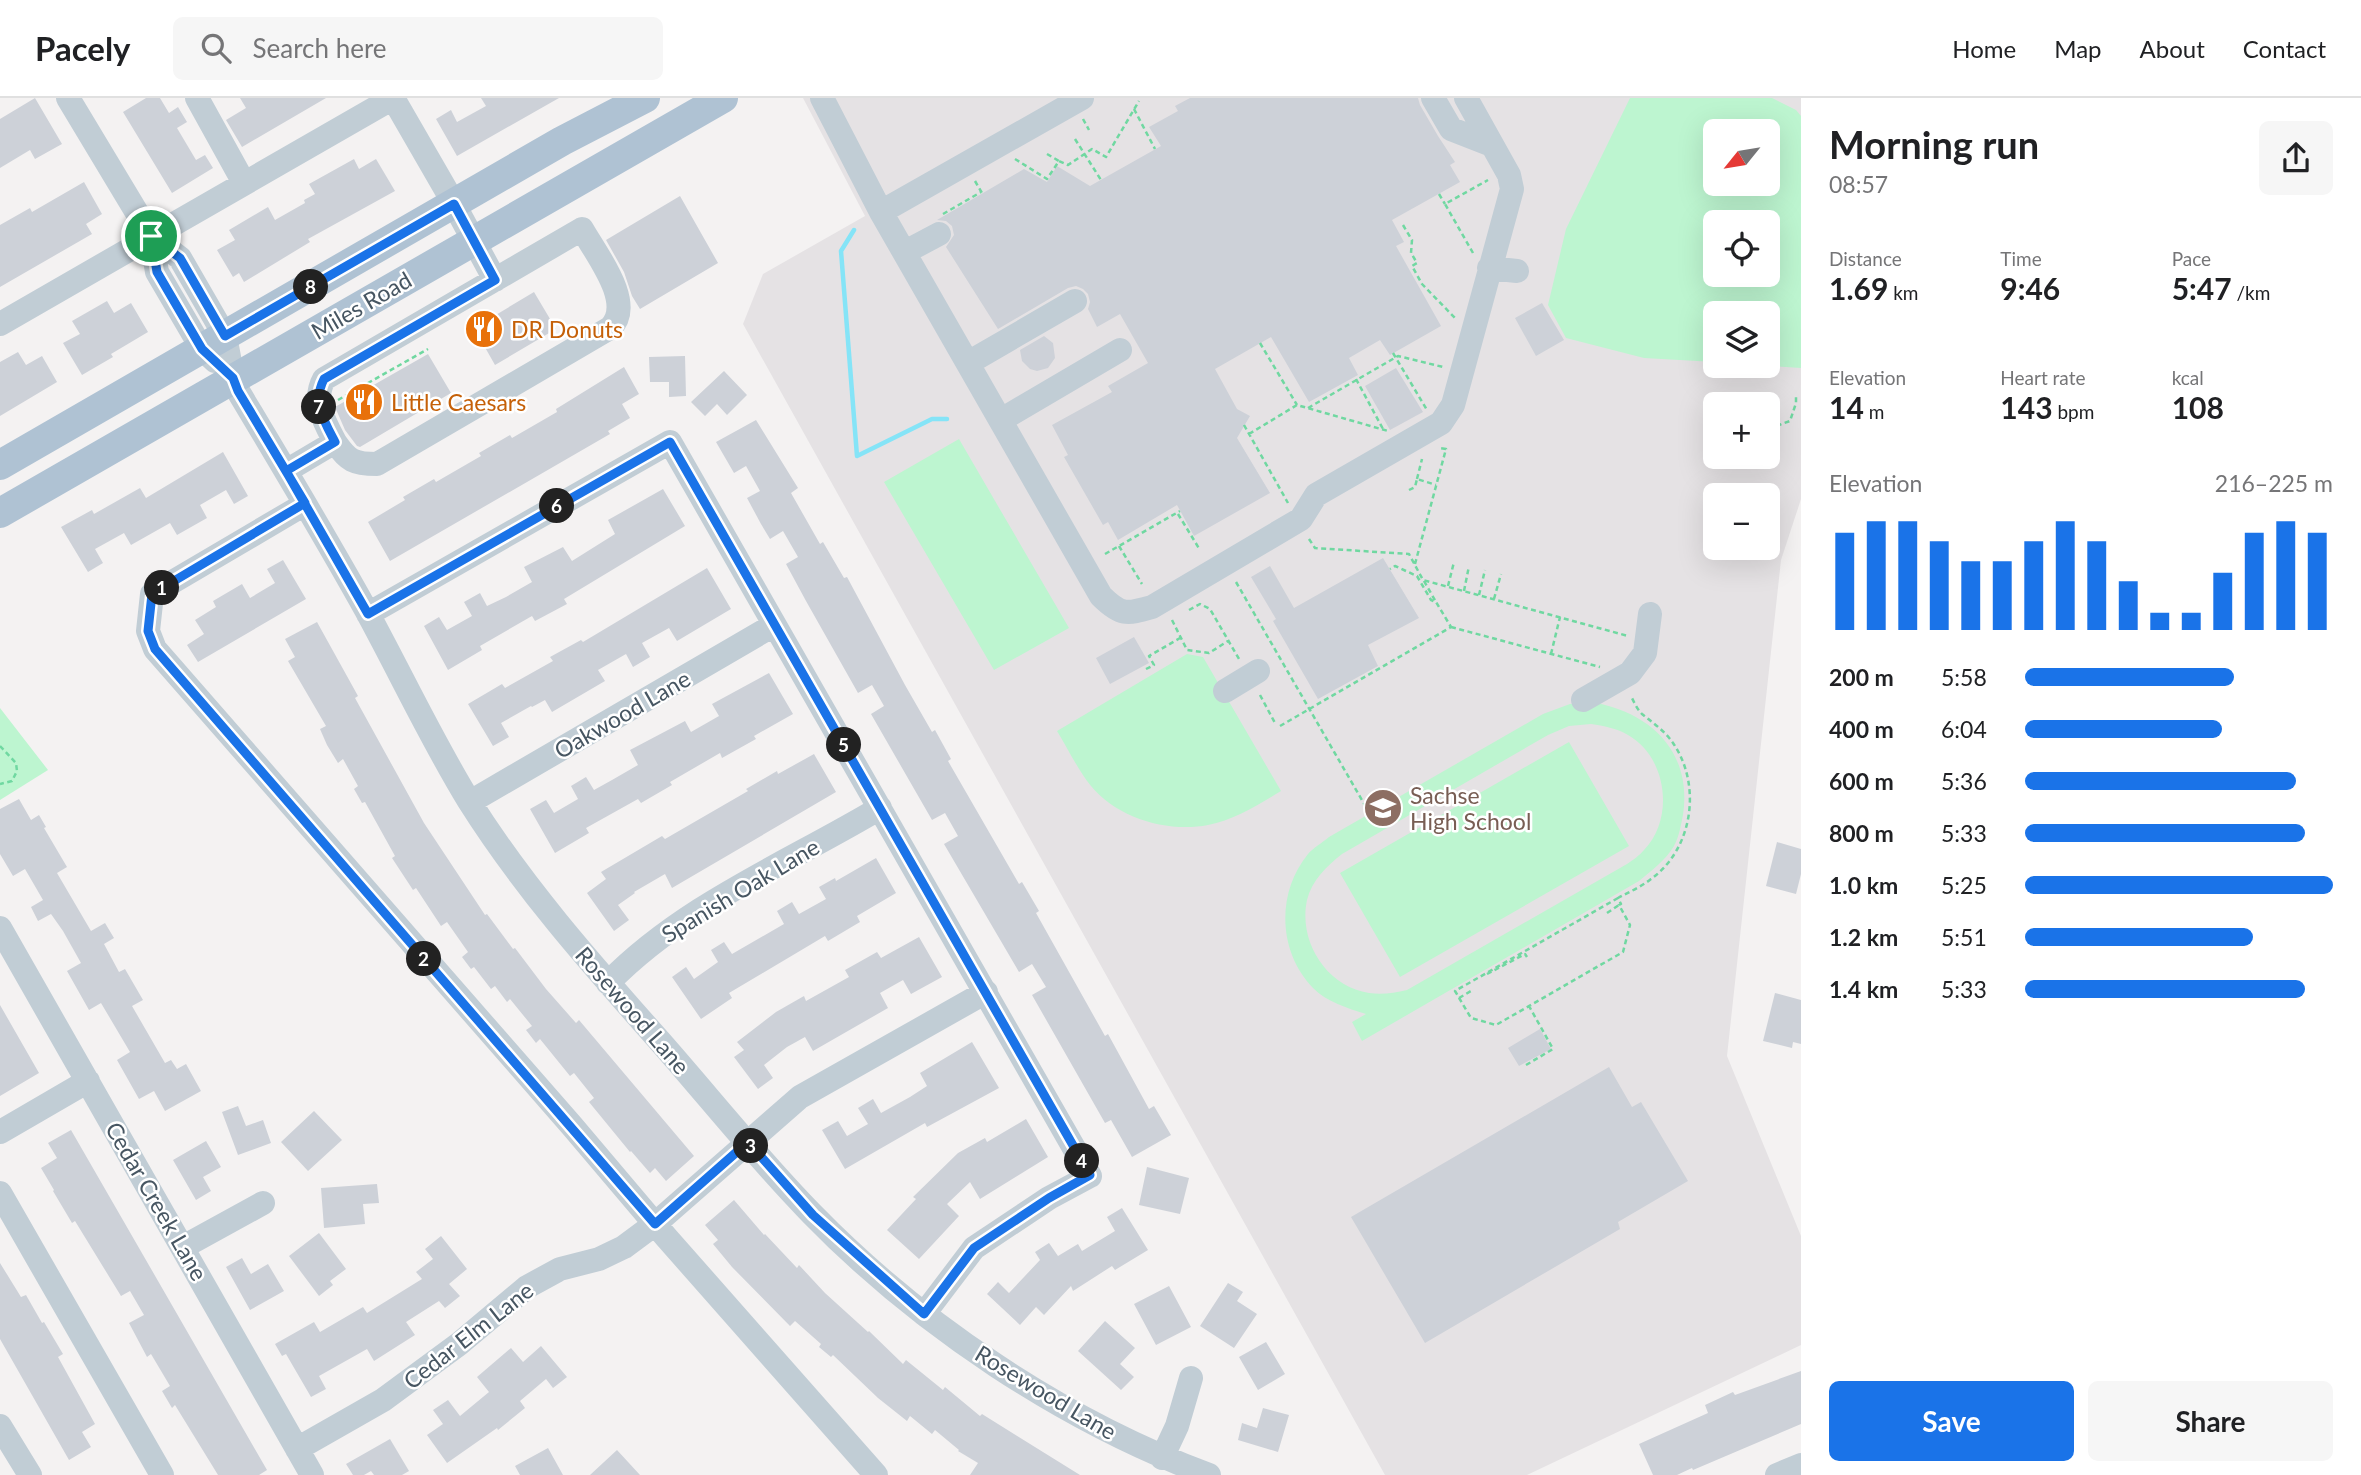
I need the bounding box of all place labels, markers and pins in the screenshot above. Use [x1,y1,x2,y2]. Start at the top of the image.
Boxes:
pin [121,206,181,266]
pin: 8 [294,270,328,304]
restaurant icon: DR Donuts [463,308,505,350]
place label: DR Donuts [511,315,623,343]
restaurant icon: Little Caesars [343,381,385,423]
place label: Little Caesars [391,388,526,416]
pin: 7 [302,390,336,424]
pin: 6 [540,488,574,524]
pin: 1 [144,570,180,606]
pin: 5 [826,728,862,762]
place label: Sachse High School [1410,781,1531,835]
school or university icon: Sachse High School [1362,787,1404,829]
pin: 2 [406,942,442,976]
pin: 3 [734,1128,768,1164]
pin: 4 [1064,1144,1100,1178]

